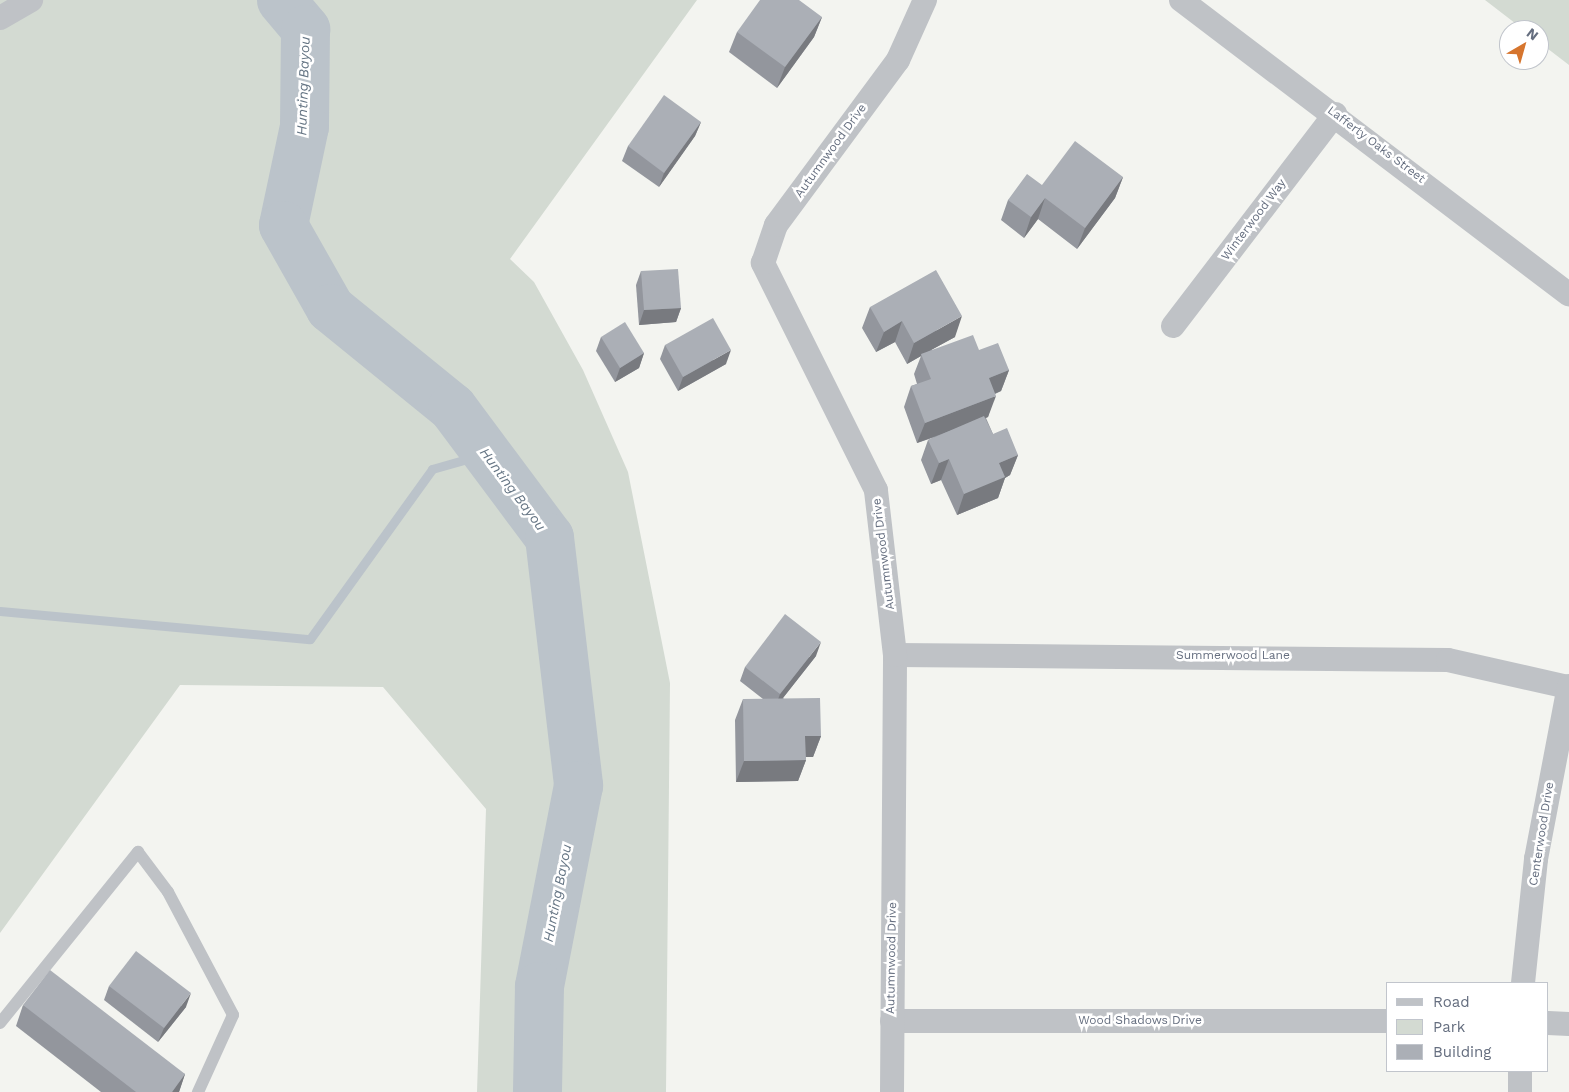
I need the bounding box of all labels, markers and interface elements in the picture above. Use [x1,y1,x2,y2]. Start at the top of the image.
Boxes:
north arrow [1499,20,1549,70]
text: N [1524,24,1542,43]
water label: Hunting Bayou [293,36,313,136]
street label: Autumnwood Drive [792,101,870,201]
street label: Lafferty Oaks Street [1324,103,1428,187]
street label: Winterwood Way [1219,176,1289,264]
water label: Hunting Bayou [476,444,550,534]
street label: Autumnwood Drive [870,497,898,611]
street label: Summerwood Lane [1176,649,1290,663]
street label: Centerwood Drive [1527,781,1557,887]
water label: Hunting Bayou [539,843,575,943]
street label: Autumnwood Drive [884,902,900,1014]
legend [1386,982,1549,1072]
text: Road [1433,993,1470,1011]
street label: Wood Shadows Drive [1078,1014,1202,1028]
text: Park [1433,1018,1465,1036]
text: Building [1433,1043,1491,1061]

